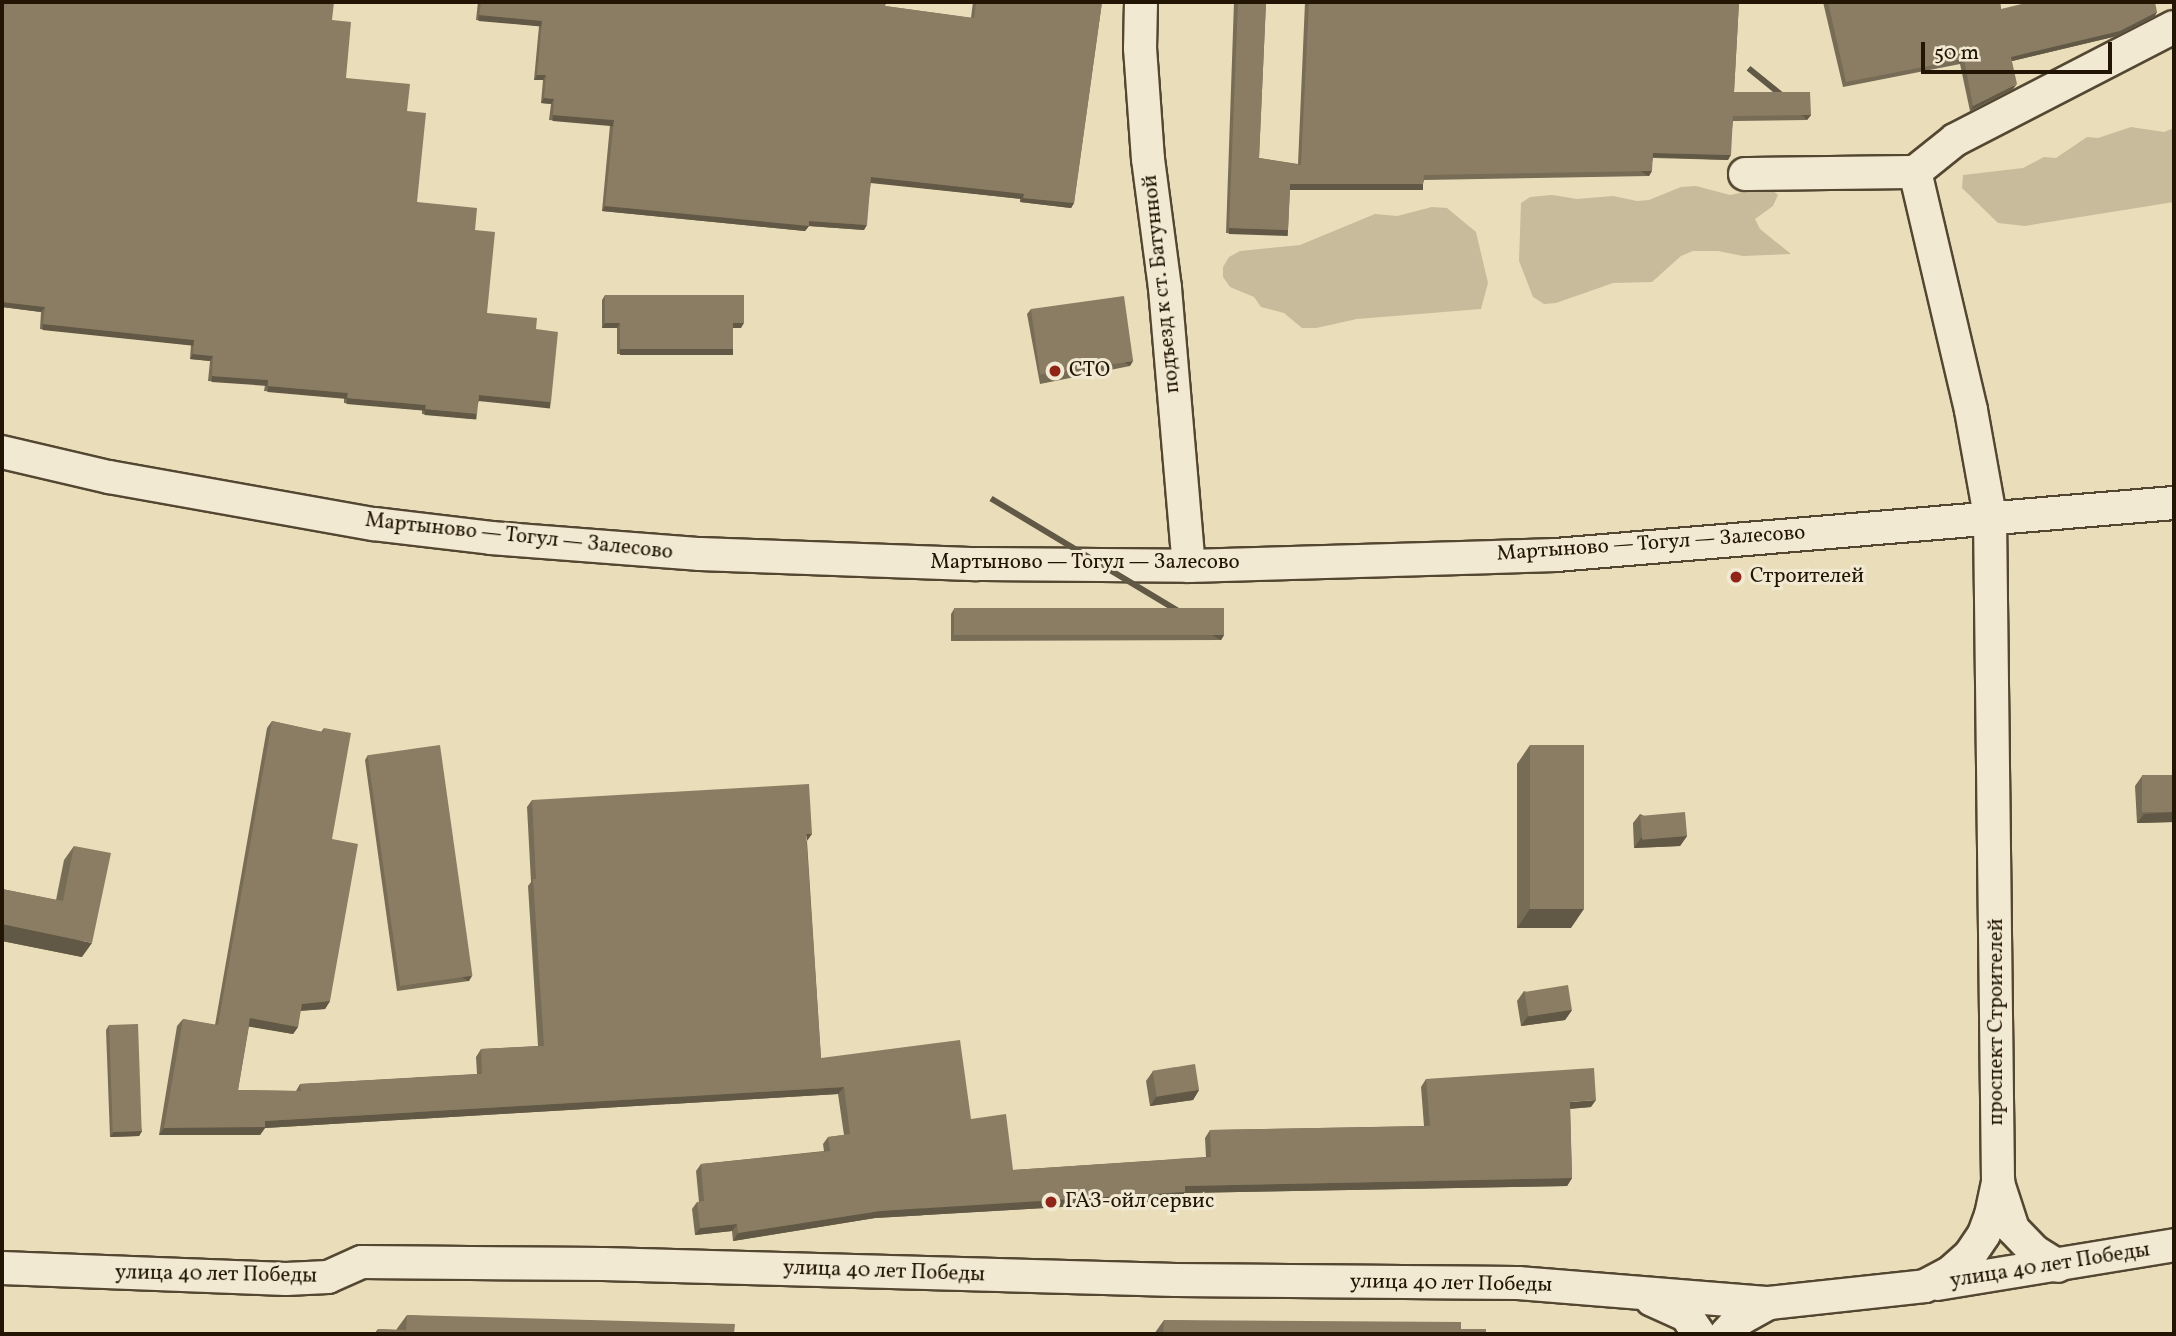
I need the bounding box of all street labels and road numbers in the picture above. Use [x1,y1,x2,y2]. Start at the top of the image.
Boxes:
street label: подъезд к ст. Батунной [1138,174,1186,394]
street label: Мартыново — Тогул — Залесово [363,508,675,566]
street label: Мартыново — Тогул — Залесово [1495,521,1807,567]
street label: Мартыново — Тогул — Залесово [929,550,1241,576]
street label: проспект Строителей [1984,919,2010,1125]
street label: улица 40 лет Победы [1948,1238,2152,1294]
street label: улица 40 лет Победы [783,1256,985,1288]
street label: улица 40 лет Победы [115,1261,317,1289]
street label: улица 40 лет Победы [1350,1270,1552,1298]

